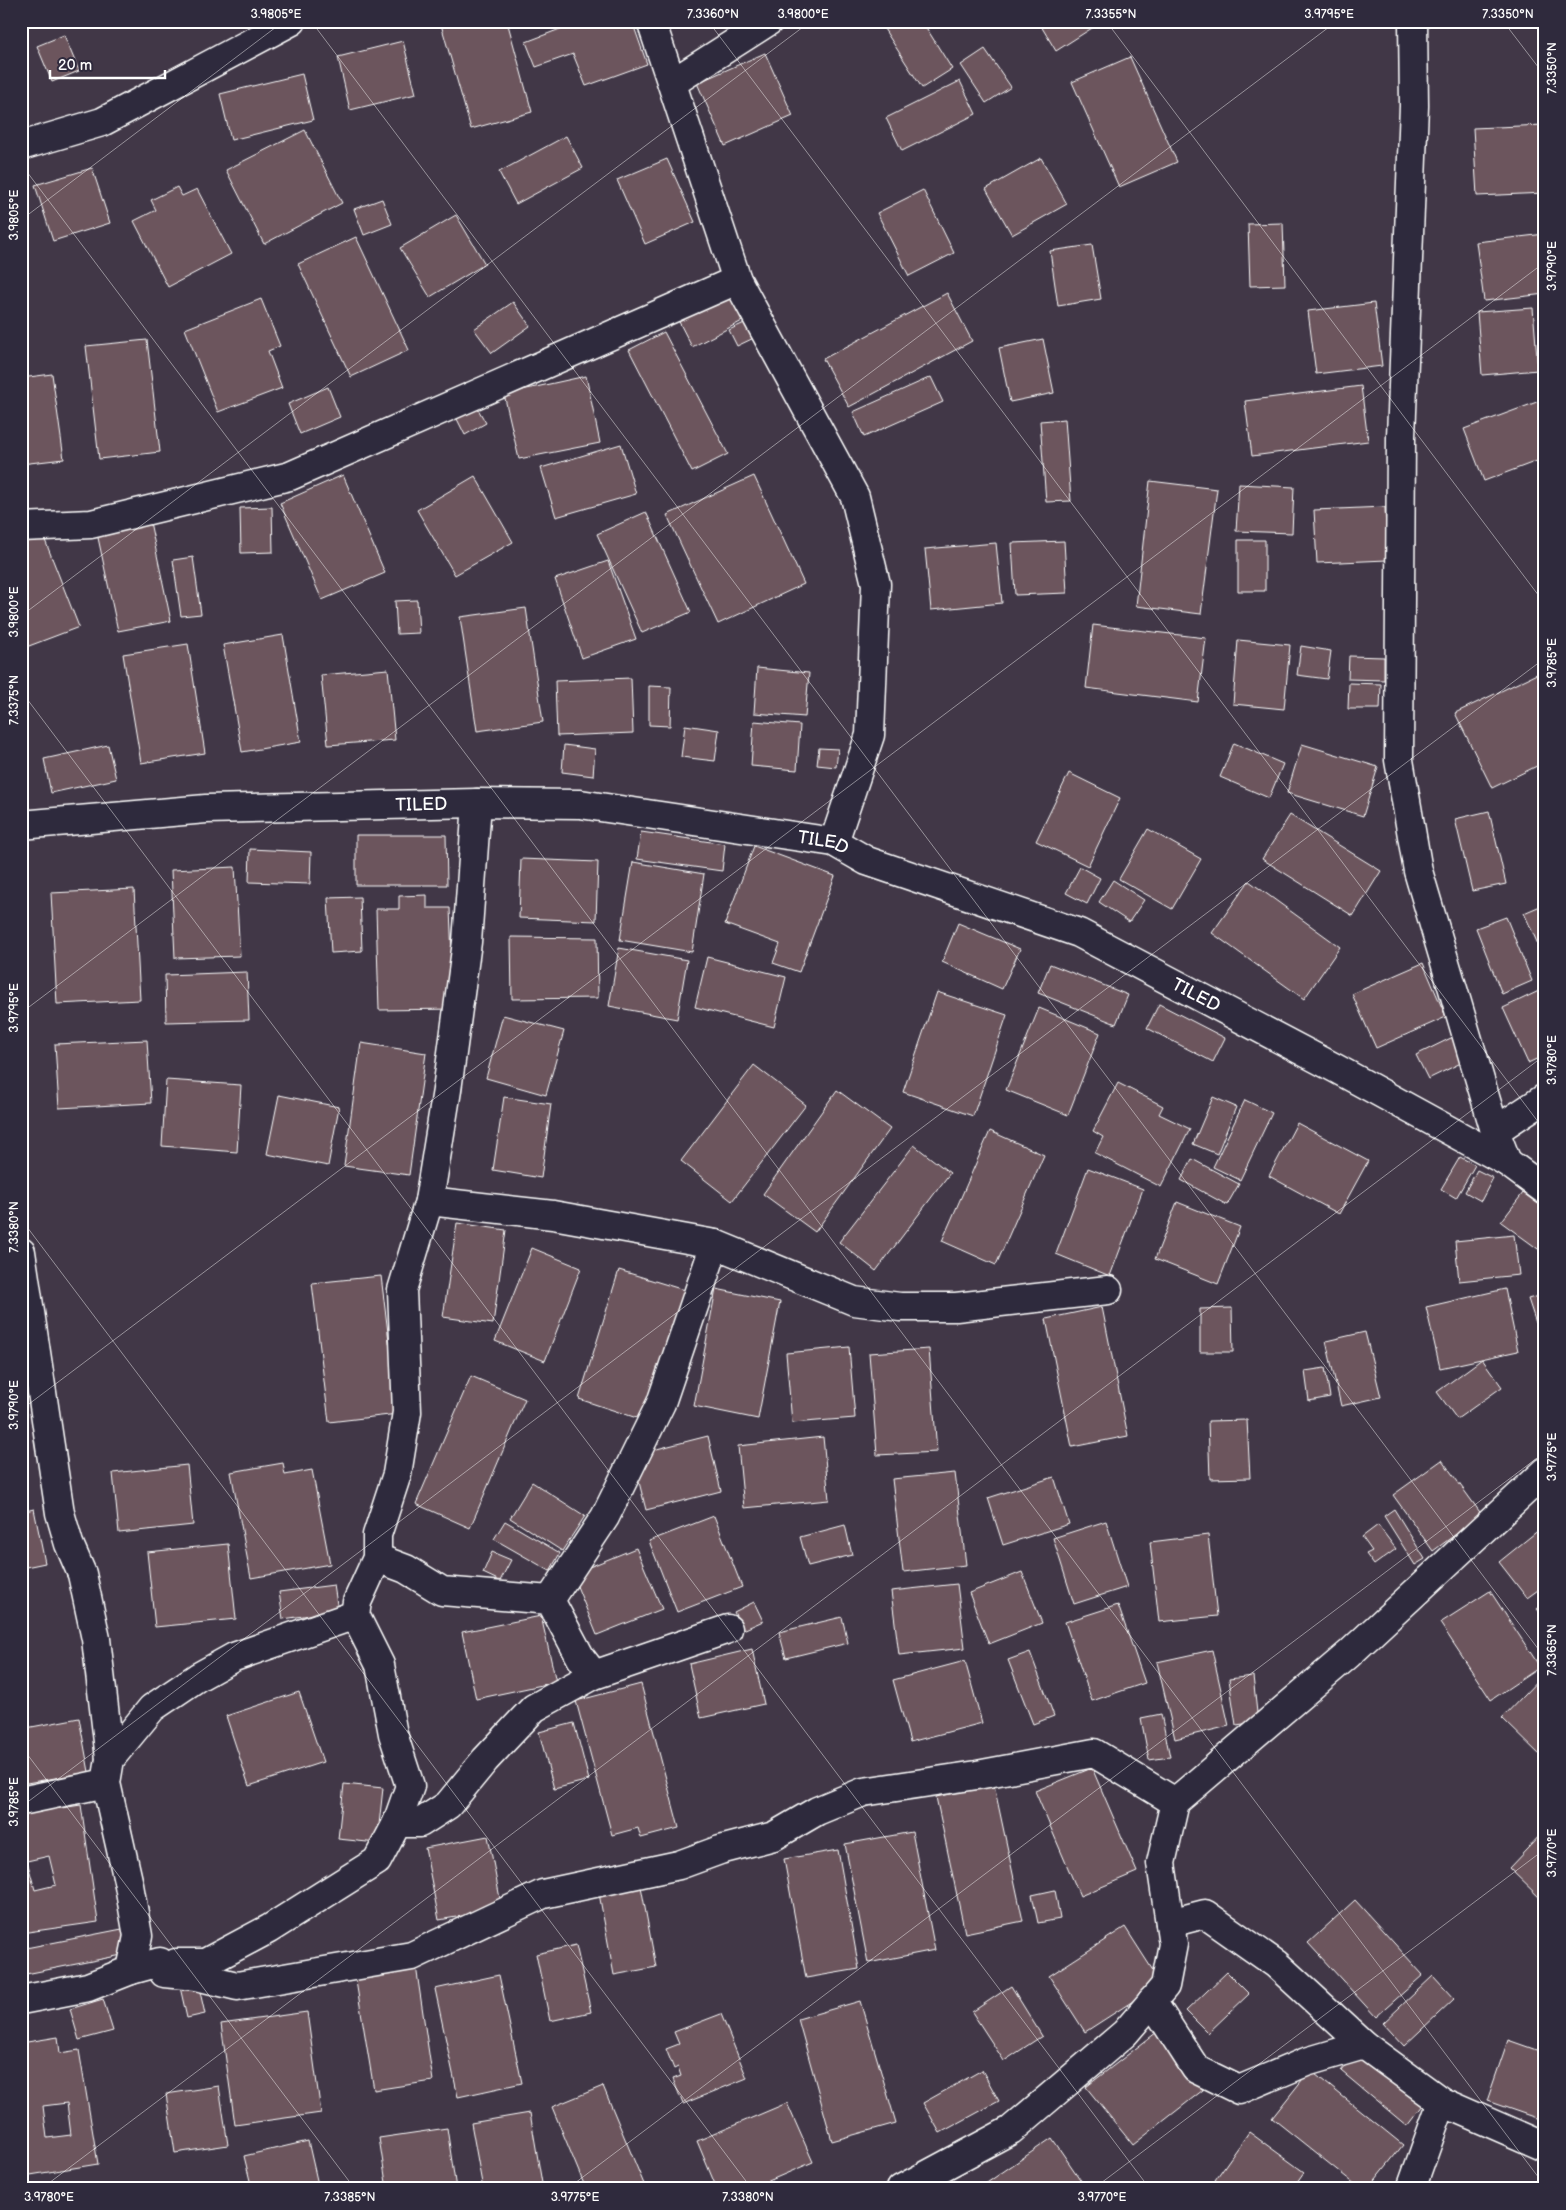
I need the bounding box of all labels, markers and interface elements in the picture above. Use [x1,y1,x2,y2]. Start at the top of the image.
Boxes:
text: 3.9805°E [251,7,302,22]
text: 7.3360°N [687,7,739,22]
text: 3.9800°E [777,7,829,22]
text: 7.3355°N [1085,7,1137,22]
text: 3.9795°E [1304,7,1354,22]
text: 7.3350°N [1482,7,1534,22]
text: 7.3350°N [1545,42,1560,94]
scale bar [50,48,165,80]
text: 20 m [58,56,92,75]
text: 3.9805°E [7,189,22,240]
text: 3.9790°E [1545,241,1560,291]
text: 3.9800°E [7,586,22,638]
text: 3.9785°E [1545,638,1560,688]
text: 7.3375°N [7,675,22,725]
street label: TILED [395,793,447,815]
street label: TILED [796,826,853,859]
street label: TILED [1168,973,1224,1016]
text: 3.9795°E [7,983,22,1033]
text: 3.9780°E [1545,1035,1560,1085]
text: 7.3380°N [7,1201,22,1253]
text: 3.9790°E [7,1380,22,1430]
text: 3.9775°E [1545,1433,1560,1481]
text: 7.3365°N [1545,1624,1560,1676]
text: 3.9785°E [7,1777,22,1827]
text: 3.9770°E [1545,1828,1560,1877]
text: 3.9780°E [24,2190,74,2205]
text: 7.3385°N [324,2190,376,2205]
text: 3.9775°E [551,2190,599,2205]
text: 7.3380°N [722,2190,774,2205]
text: 3.9770°E [1078,2190,1127,2205]

